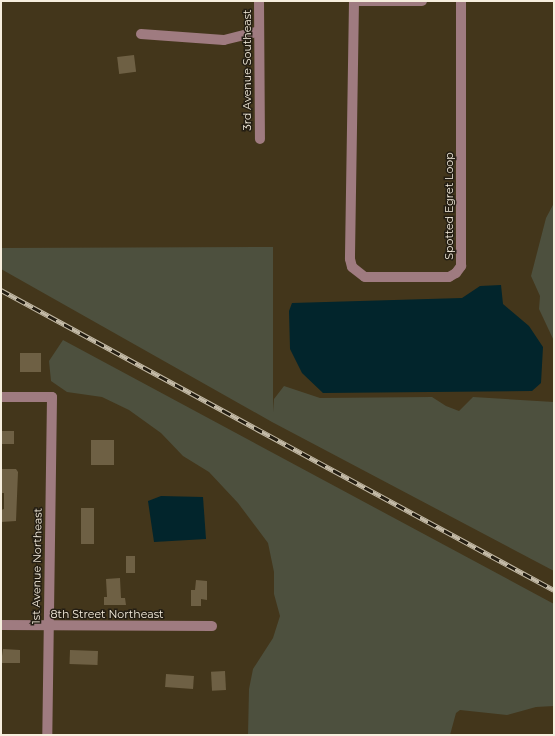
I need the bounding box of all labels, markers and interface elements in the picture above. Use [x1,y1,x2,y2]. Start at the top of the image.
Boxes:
street label: 3rd Avenue Southeast [240,10,254,130]
street label: Spotted Egret Loop [442,152,456,260]
street label: 1st Avenue Northeast [29,508,45,624]
street label: 8th Street Northeast [50,607,164,621]

